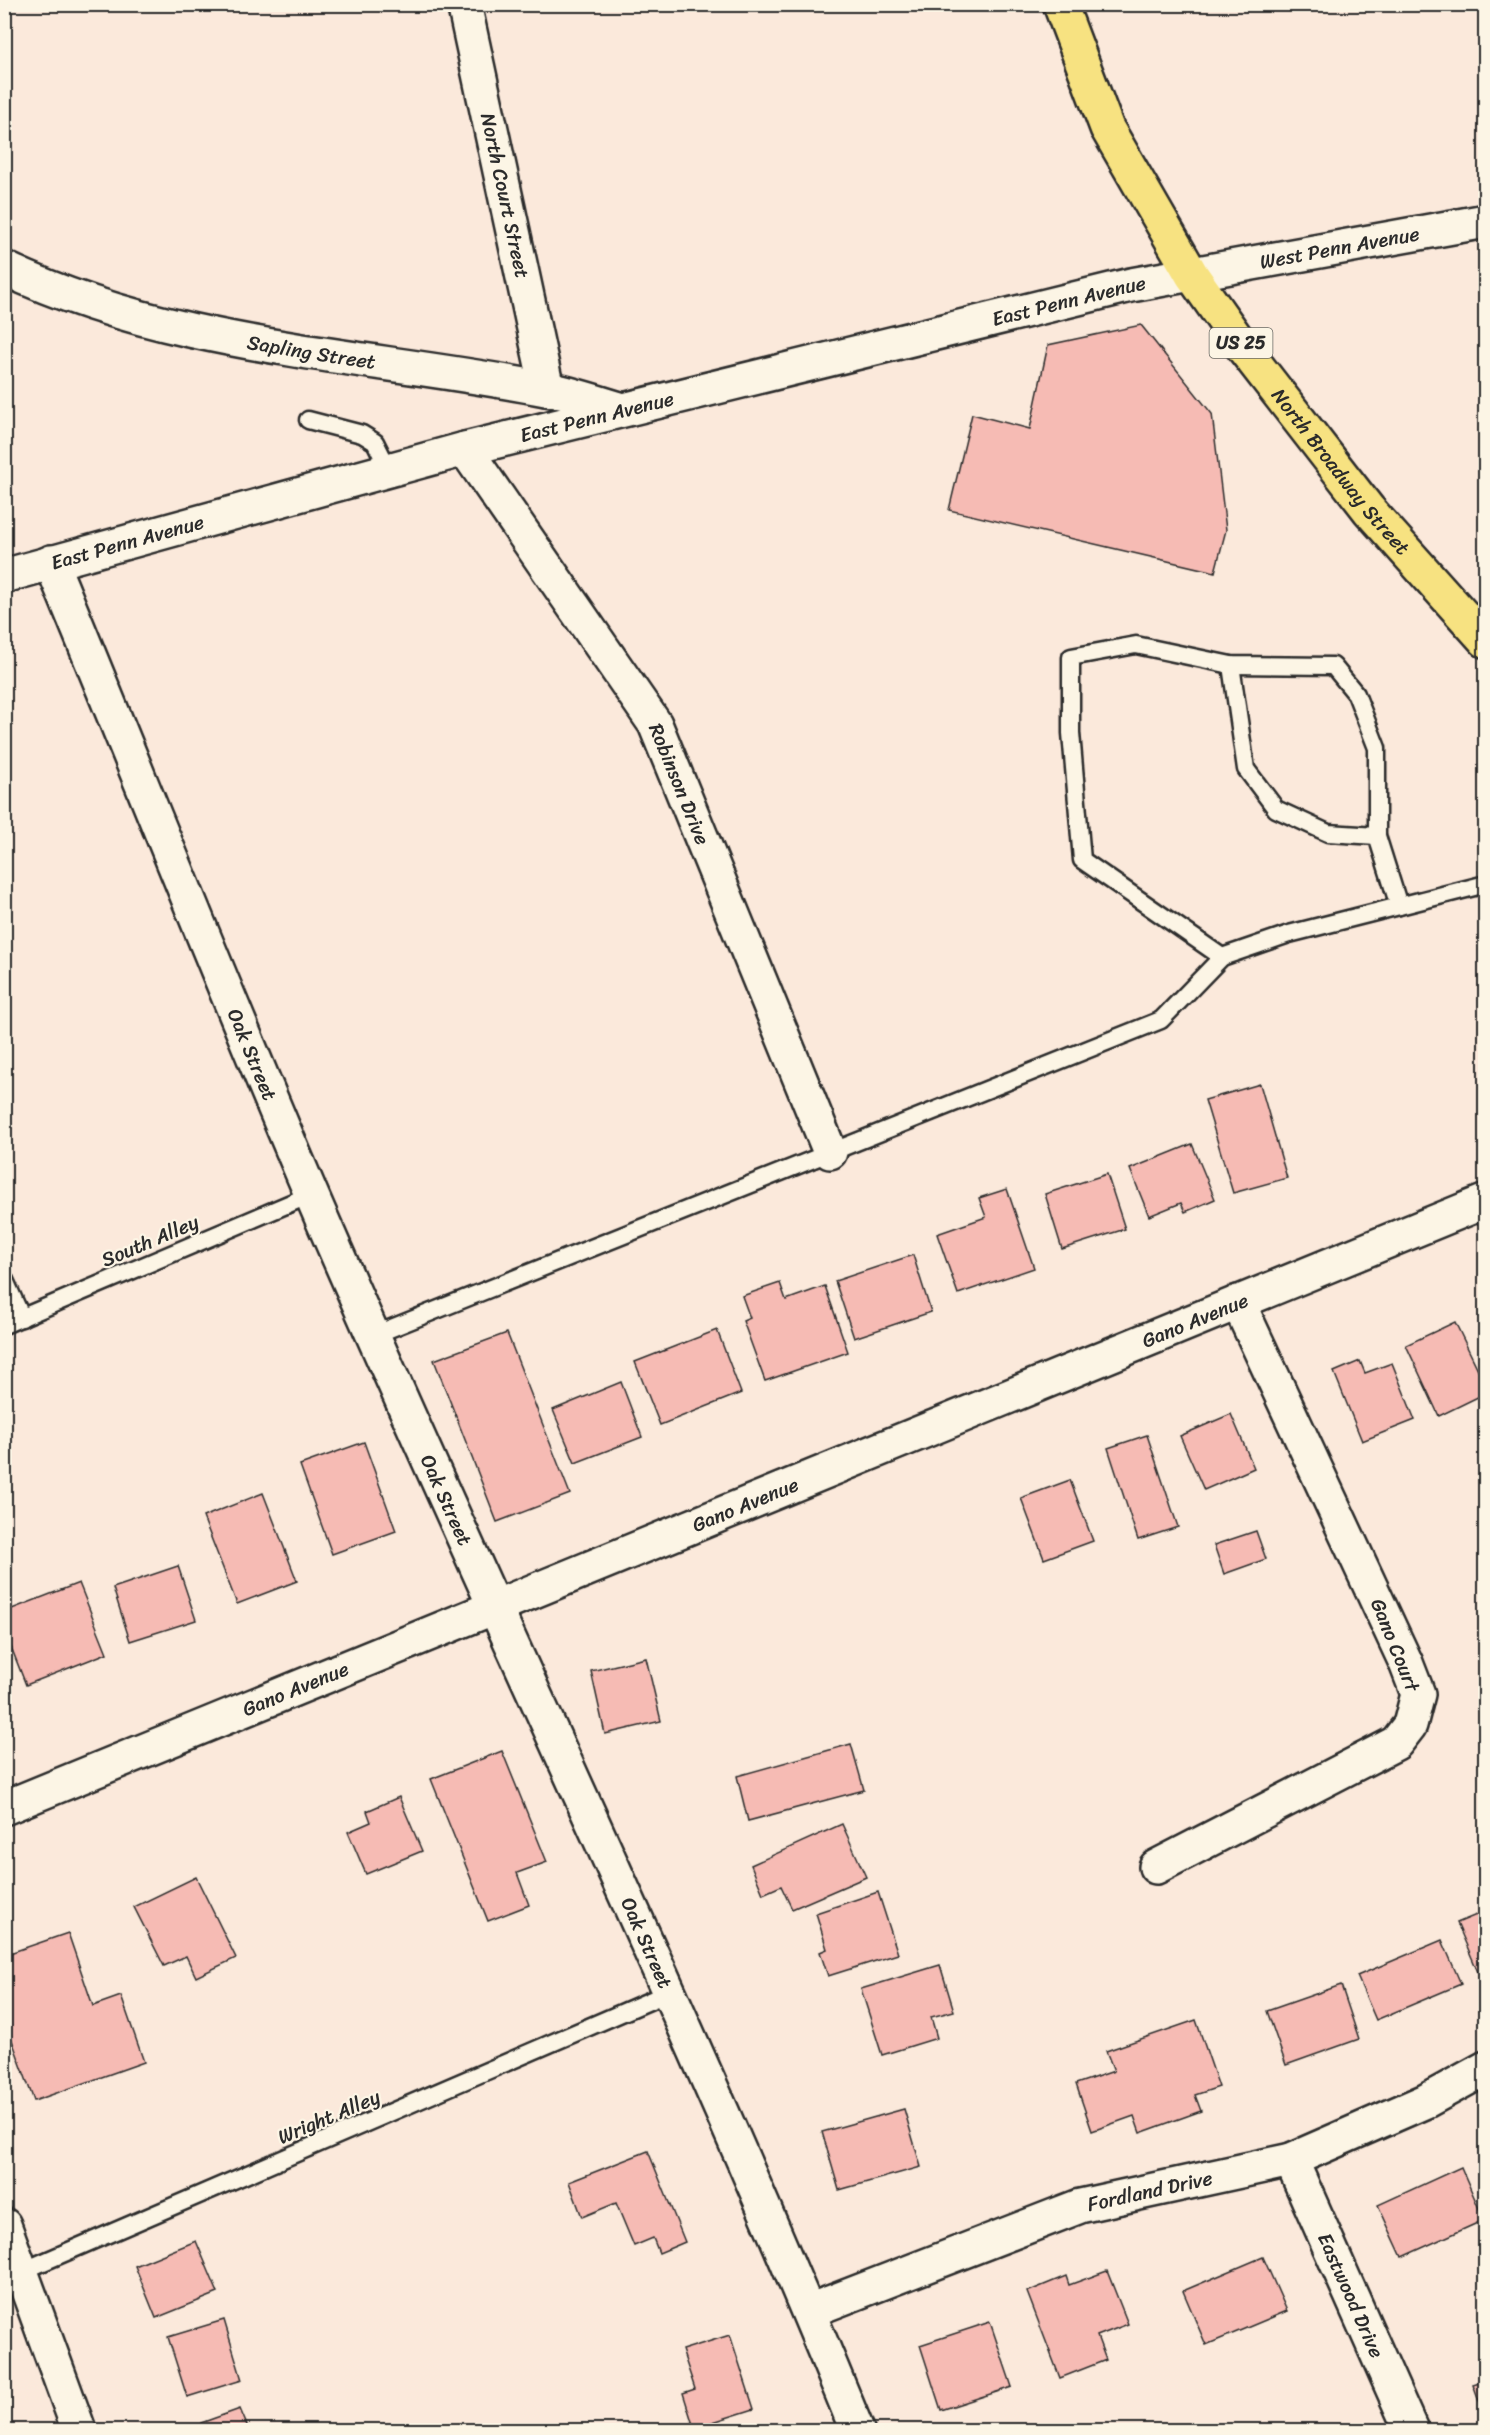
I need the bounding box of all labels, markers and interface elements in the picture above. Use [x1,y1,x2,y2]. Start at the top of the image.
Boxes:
street label: North Court Street [470,110,540,282]
street label: West Penn Avenue [1257,216,1422,279]
street label: East Penn Avenue [988,265,1149,336]
street label: Sapling Street [245,324,378,379]
road number: US 25 [1210,328,1272,358]
street label: North Broadway Street [1263,380,1419,563]
street label: East Penn Avenue [516,381,678,452]
street label: East Penn Avenue [47,504,208,580]
street label: Robinson Drive [639,718,720,850]
street label: Oak Street [218,1003,287,1106]
street label: South Alley [96,1205,205,1277]
street label: Gano Avenue [1136,1283,1254,1358]
street label: Oak Street [411,1449,482,1552]
street label: Gano Avenue [686,1467,804,1542]
street label: Gano Court [1360,1593,1430,1698]
street label: Gano Avenue [237,1651,354,1726]
street label: Oak Street [611,1891,683,1994]
street label: Wright Alley [272,2079,387,2154]
street label: Fordland Drive [1084,2160,1216,2221]
street label: Eastwood Drive [1308,2227,1394,2364]

